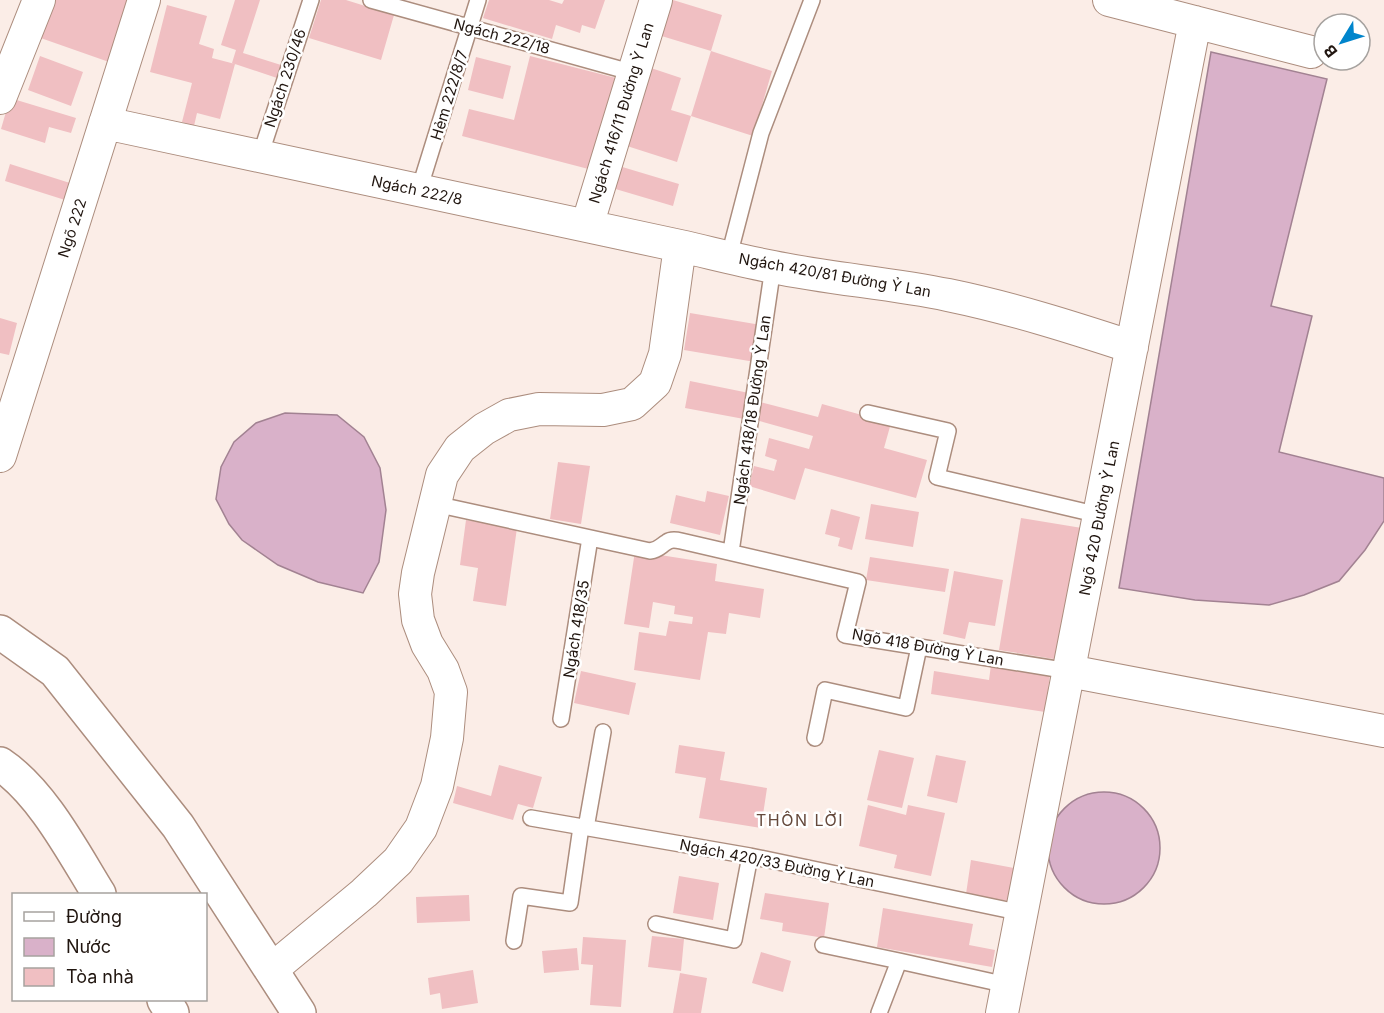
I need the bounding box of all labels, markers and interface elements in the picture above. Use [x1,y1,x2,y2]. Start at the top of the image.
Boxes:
north arrow [1312,12,1372,72]
street label: Ngách 222/18 [452,14,552,58]
street label: Ngách 416/11 Đường Ỷ Lan [584,20,658,206]
street label: Ngách 230/46 [260,26,310,130]
text: B [1319,41,1341,62]
street label: Hẻm 222/8/7 [426,48,472,142]
street label: Ngách 222/8 [370,171,464,209]
street label: Ngõ 222 [54,196,90,260]
street label: Ngách 420/81 Đường Ỷ Lan [737,249,933,301]
street label: Ngách 418/18 Đường Ỷ Lan [729,314,775,506]
street label: Ngõ 420 Đường Ỷ Lan [1075,439,1123,597]
street label: Ngách 418/35 [559,579,593,679]
street label: Ngõ 418 Đường Ỷ Lan [851,624,1005,670]
district label: THÔN LỜI [756,810,844,830]
street label: Ngách 420/33 Đường Ỷ Lan [678,835,876,891]
legend [12,893,207,1001]
text: Đường [66,906,122,927]
text: Nước [66,936,111,957]
text: Tòa nhà [66,966,134,987]

